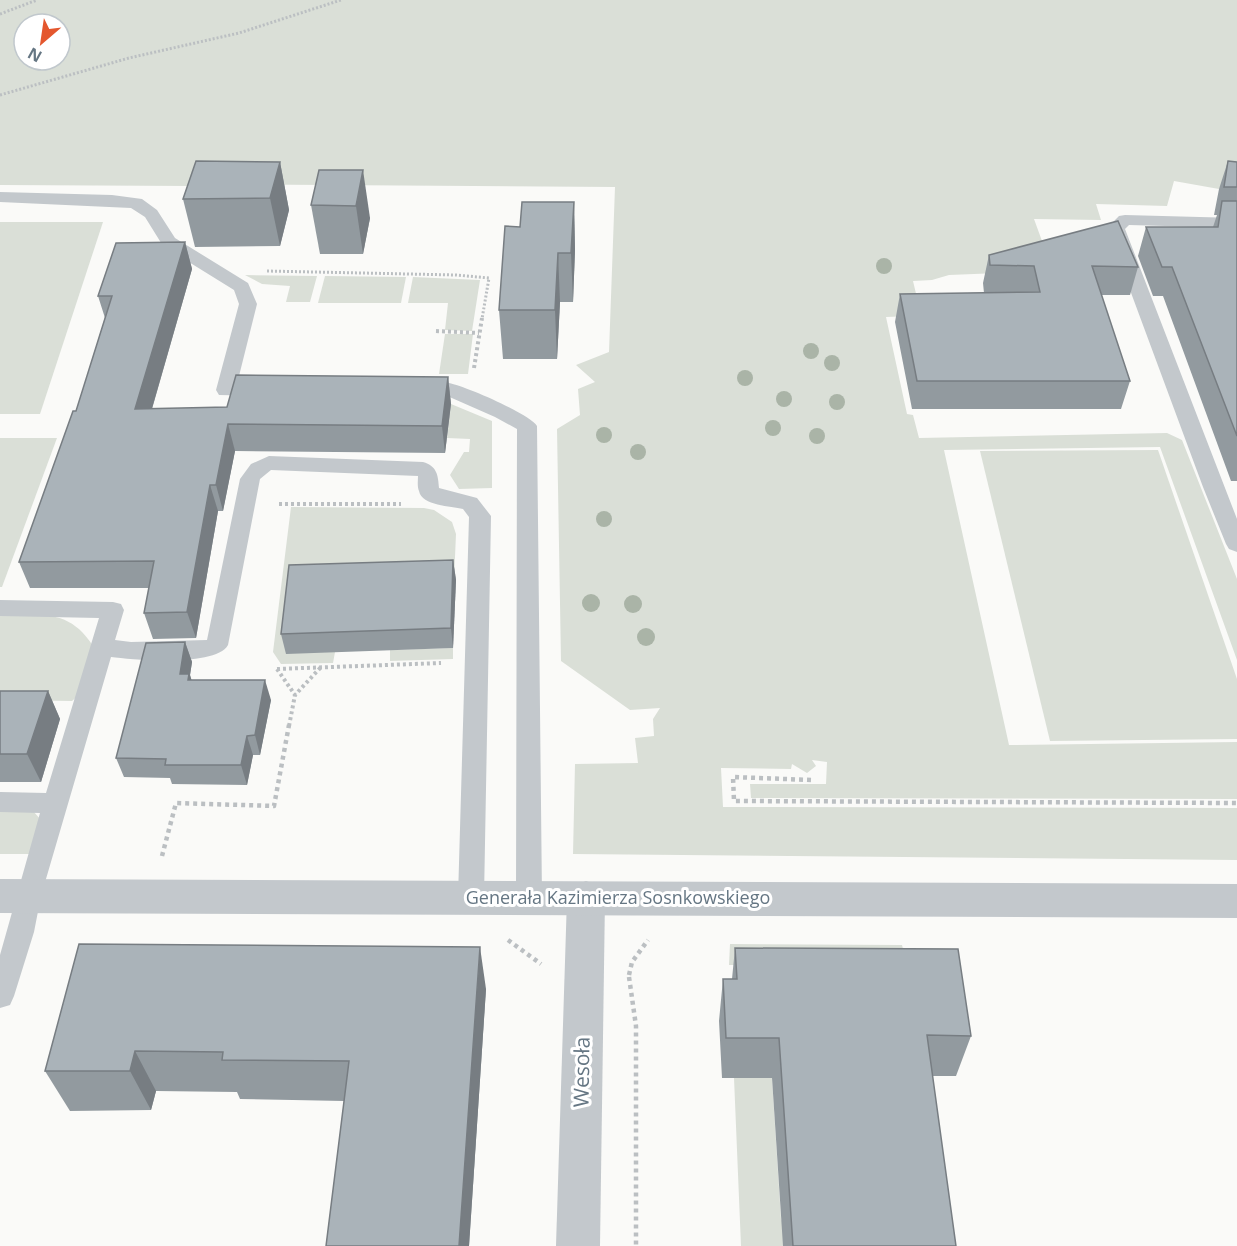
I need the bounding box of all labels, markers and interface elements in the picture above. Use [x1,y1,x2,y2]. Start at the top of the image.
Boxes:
north arrow [12,12,72,72]
text: N [24,42,46,68]
street label: Generała Kazimierza Sosnkowskiego [466,885,770,909]
street label: Wesoła [566,1036,596,1108]

